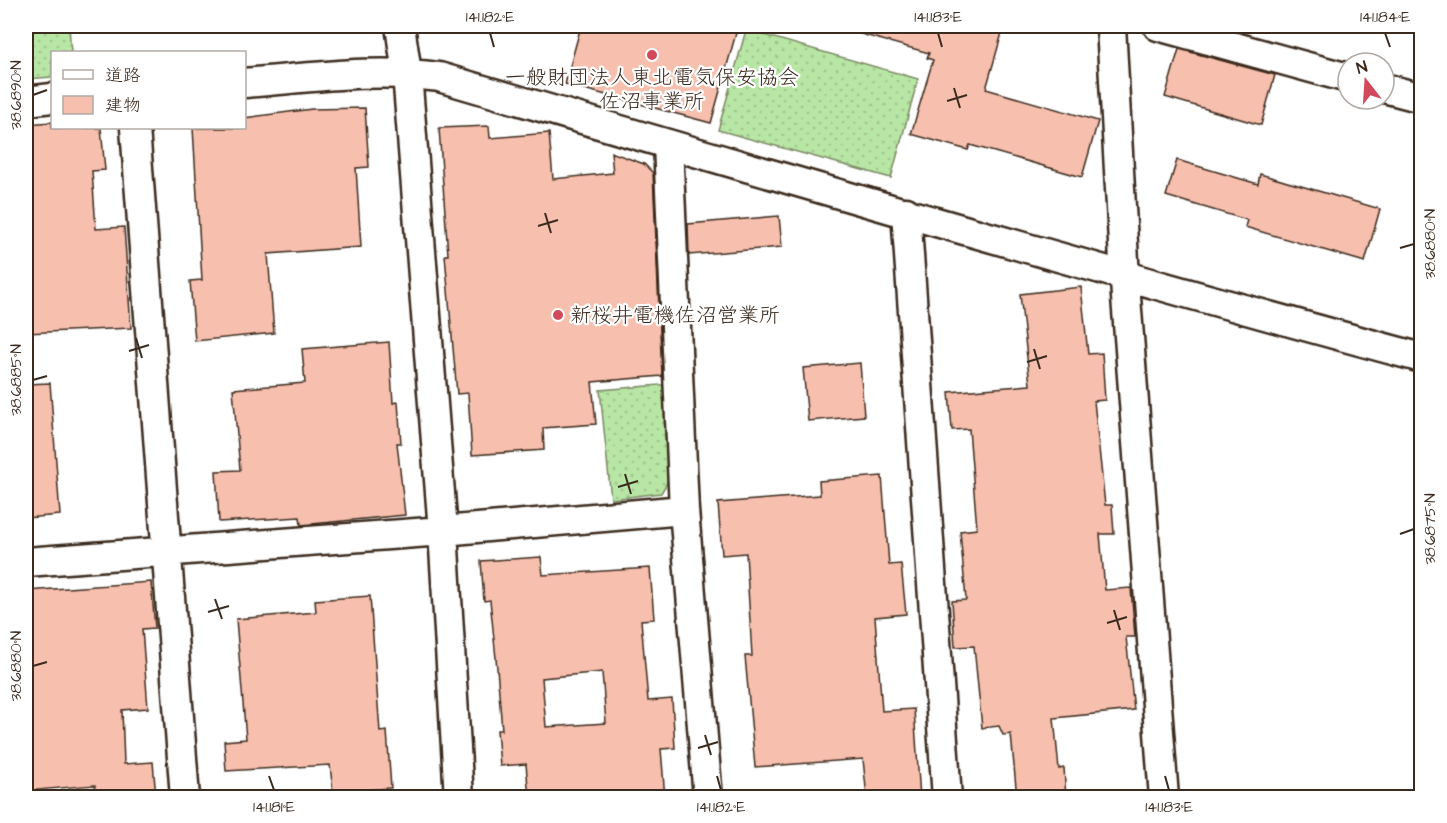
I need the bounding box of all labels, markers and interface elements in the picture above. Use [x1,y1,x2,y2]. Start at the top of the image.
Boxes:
text: 141.182°E [466,7,514,28]
text: 141.183°E [914,7,962,28]
text: 141.184°E [1360,7,1410,28]
marker: 一般財団法人東北電気保安協会 佐沼事業所 [645,48,659,62]
legend [51,51,246,129]
north arrow [1336,51,1396,111]
text: N [1354,56,1370,80]
text: 38.6890°N [6,60,27,130]
text: 道路 [105,63,141,88]
place label: 一般財団法人東北電気保安協会 佐沼事業所 [505,63,799,116]
text: 建物 [105,93,141,118]
text: 38.6880°N [1420,209,1441,279]
place label: 新桜井電機佐沼営業所 [570,301,780,330]
marker: 新桜井電機佐沼営業所 [551,308,565,322]
text: 38.6885°N [6,344,27,416]
text: 38.6875°N [1420,493,1441,565]
text: 38.6880°N [6,631,27,701]
text: 141.181°E [253,797,295,818]
text: 141.182°E [697,797,745,818]
text: 141.183°E [1145,797,1193,818]

